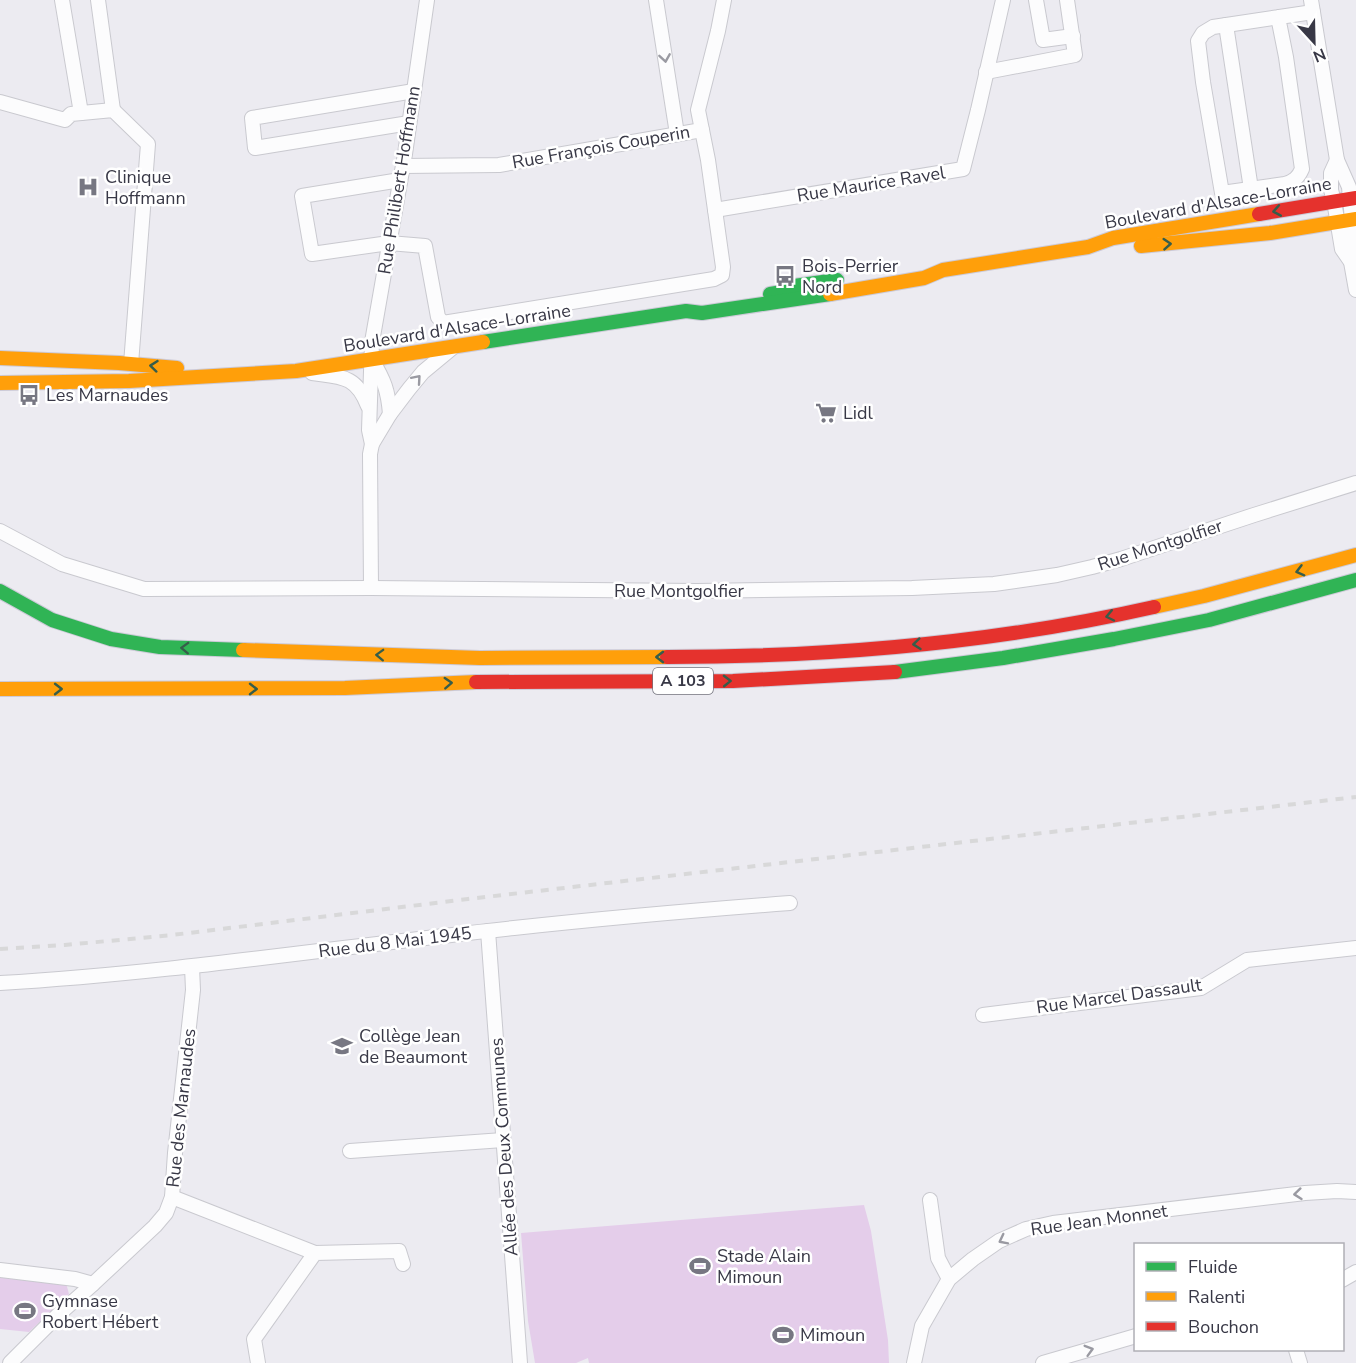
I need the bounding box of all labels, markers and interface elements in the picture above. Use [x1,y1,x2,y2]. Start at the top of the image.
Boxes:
north arrow [1284,12,1344,72]
text: N [1310,43,1329,67]
one-way arrow [659,53,671,62]
street label: Rue Philibert Hoffmann [372,84,426,276]
street label: Rue François Couperin [510,120,692,174]
street label: Rue Maurice Ravel [795,160,948,208]
place label: Clinique Hoffmann [105,165,186,210]
street label: Boulevard d'Alsace-Lorraine [1103,171,1333,235]
hospital icon: Clinique Hoffmann [76,175,100,199]
one-way arrow [1272,204,1282,217]
one-way arrow [1162,237,1171,250]
place label: Bois-Perrier Nord [802,254,899,299]
bus stop icon: Bois-Perrier Nord [773,264,797,288]
street label: Boulevard d'Alsace-Lorraine [342,298,572,358]
one-way arrow [150,360,159,373]
one-way arrow [410,375,421,386]
bus stop icon: Les Marnaudes [17,383,41,407]
place label: Les Marnaudes [46,383,169,407]
supermarket icon: Lidl [814,401,838,425]
place label: Lidl [843,401,873,425]
street label: Rue Montgolfier [1094,513,1226,577]
one-way arrow [1295,564,1306,576]
street label: Rue Montgolfier [614,579,745,603]
one-way arrow [1105,609,1115,622]
one-way arrow [913,637,922,650]
one-way arrow [180,642,189,654]
one-way arrow [375,649,384,661]
one-way arrow [655,651,664,663]
road number: A 103 [653,668,713,694]
one-way arrow [723,675,732,687]
one-way arrow [444,676,453,689]
one-way arrow [54,683,63,695]
one-way arrow [249,683,258,695]
street label: Rue du 8 Mai 1945 [317,921,473,963]
street label: Rue Marcel Dassault [1035,972,1204,1019]
place label: Collège Jean de Beaumont [359,1024,468,1069]
street label: Rue des Marnaudes [161,1027,201,1189]
school or university icon: Collège Jean de Beaumont [330,1034,354,1058]
street label: Allée des Deux Communes [484,1037,524,1257]
one-way arrow [1293,1188,1302,1200]
street label: Rue Jean Monnet [1029,1198,1170,1241]
one-way arrow [998,1233,1009,1244]
legend [1134,1243,1344,1351]
place label: Stade Alain Mimoun [717,1244,811,1289]
sports icon: Stade Alain Mimoun [688,1254,712,1278]
text: Fluide [1188,1255,1238,1279]
text: Ralenti [1188,1285,1245,1309]
place label: Gymnase Robert Hébert [42,1289,159,1334]
sports icon: Gymnase Robert Hébert [13,1299,37,1323]
text: Bouchon [1188,1315,1259,1339]
sports icon: Mimoun [771,1323,795,1347]
place label: Mimoun [800,1323,865,1347]
one-way arrow [1083,1345,1094,1357]

